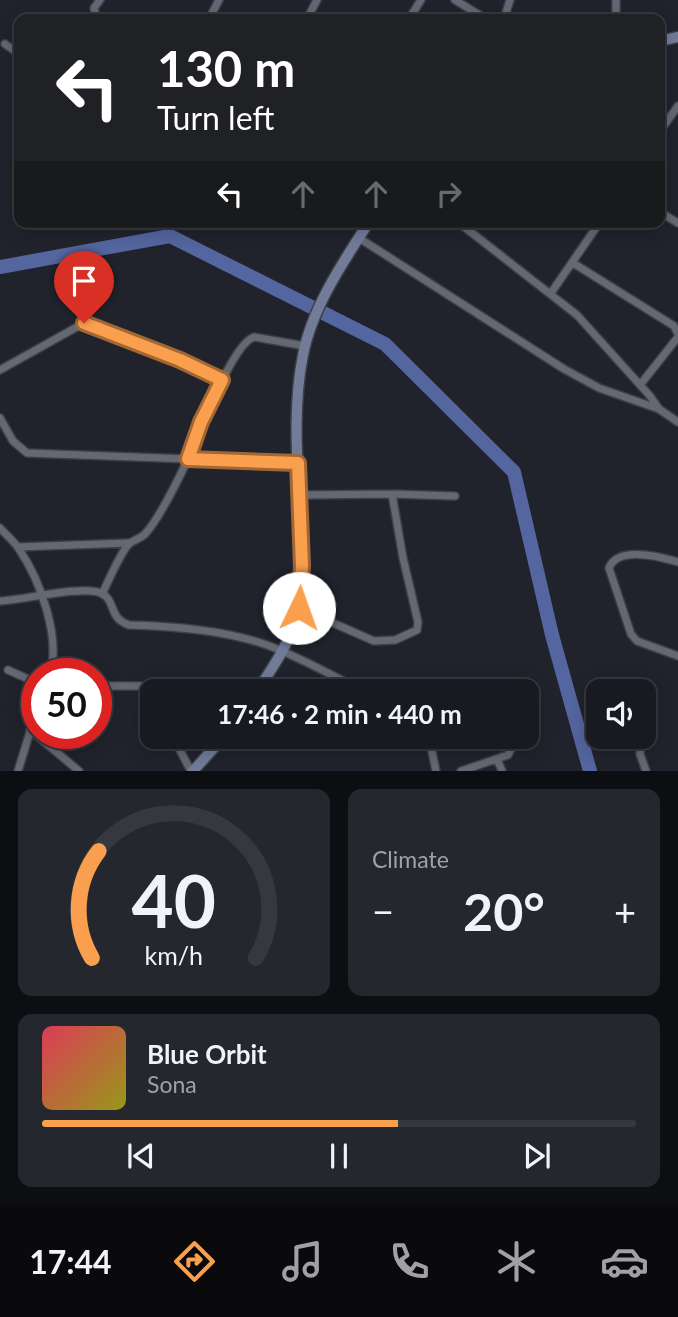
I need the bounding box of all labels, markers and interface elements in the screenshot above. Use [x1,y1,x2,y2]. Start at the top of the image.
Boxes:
text: 130 m [157,39,295,97]
icon: left [42,42,133,133]
text: Turn left [157,98,274,137]
icon: left [211,175,249,213]
icon: ahead [284,175,322,213]
icon: ahead [357,175,395,213]
icon: right [430,175,468,213]
pin [54,251,114,323]
icon: arrive [65,262,103,300]
position arrow [262,571,336,645]
speed limit sign: 50 [21,658,112,749]
map controls [586,679,656,749]
button: sound [586,679,656,749]
text: 17:46 · 2 min · 440 m [217,698,462,730]
text: Climate [372,845,449,873]
text: 40 [132,857,216,945]
text: 20° [463,880,545,942]
text: − [372,888,394,934]
text: + [614,888,636,934]
text: km/h [145,940,203,970]
text: Blue Orbit [147,1038,267,1070]
text: Sona [147,1070,197,1098]
icon: previous [122,1137,160,1175]
icon: pause [320,1137,358,1175]
icon: next [518,1137,556,1175]
icon: directions [170,1237,219,1286]
icon: music [278,1237,327,1286]
icon: phone [385,1237,434,1286]
icon: climate [492,1237,541,1286]
icon: car [600,1237,649,1286]
text: 17:44 [29,1242,112,1281]

